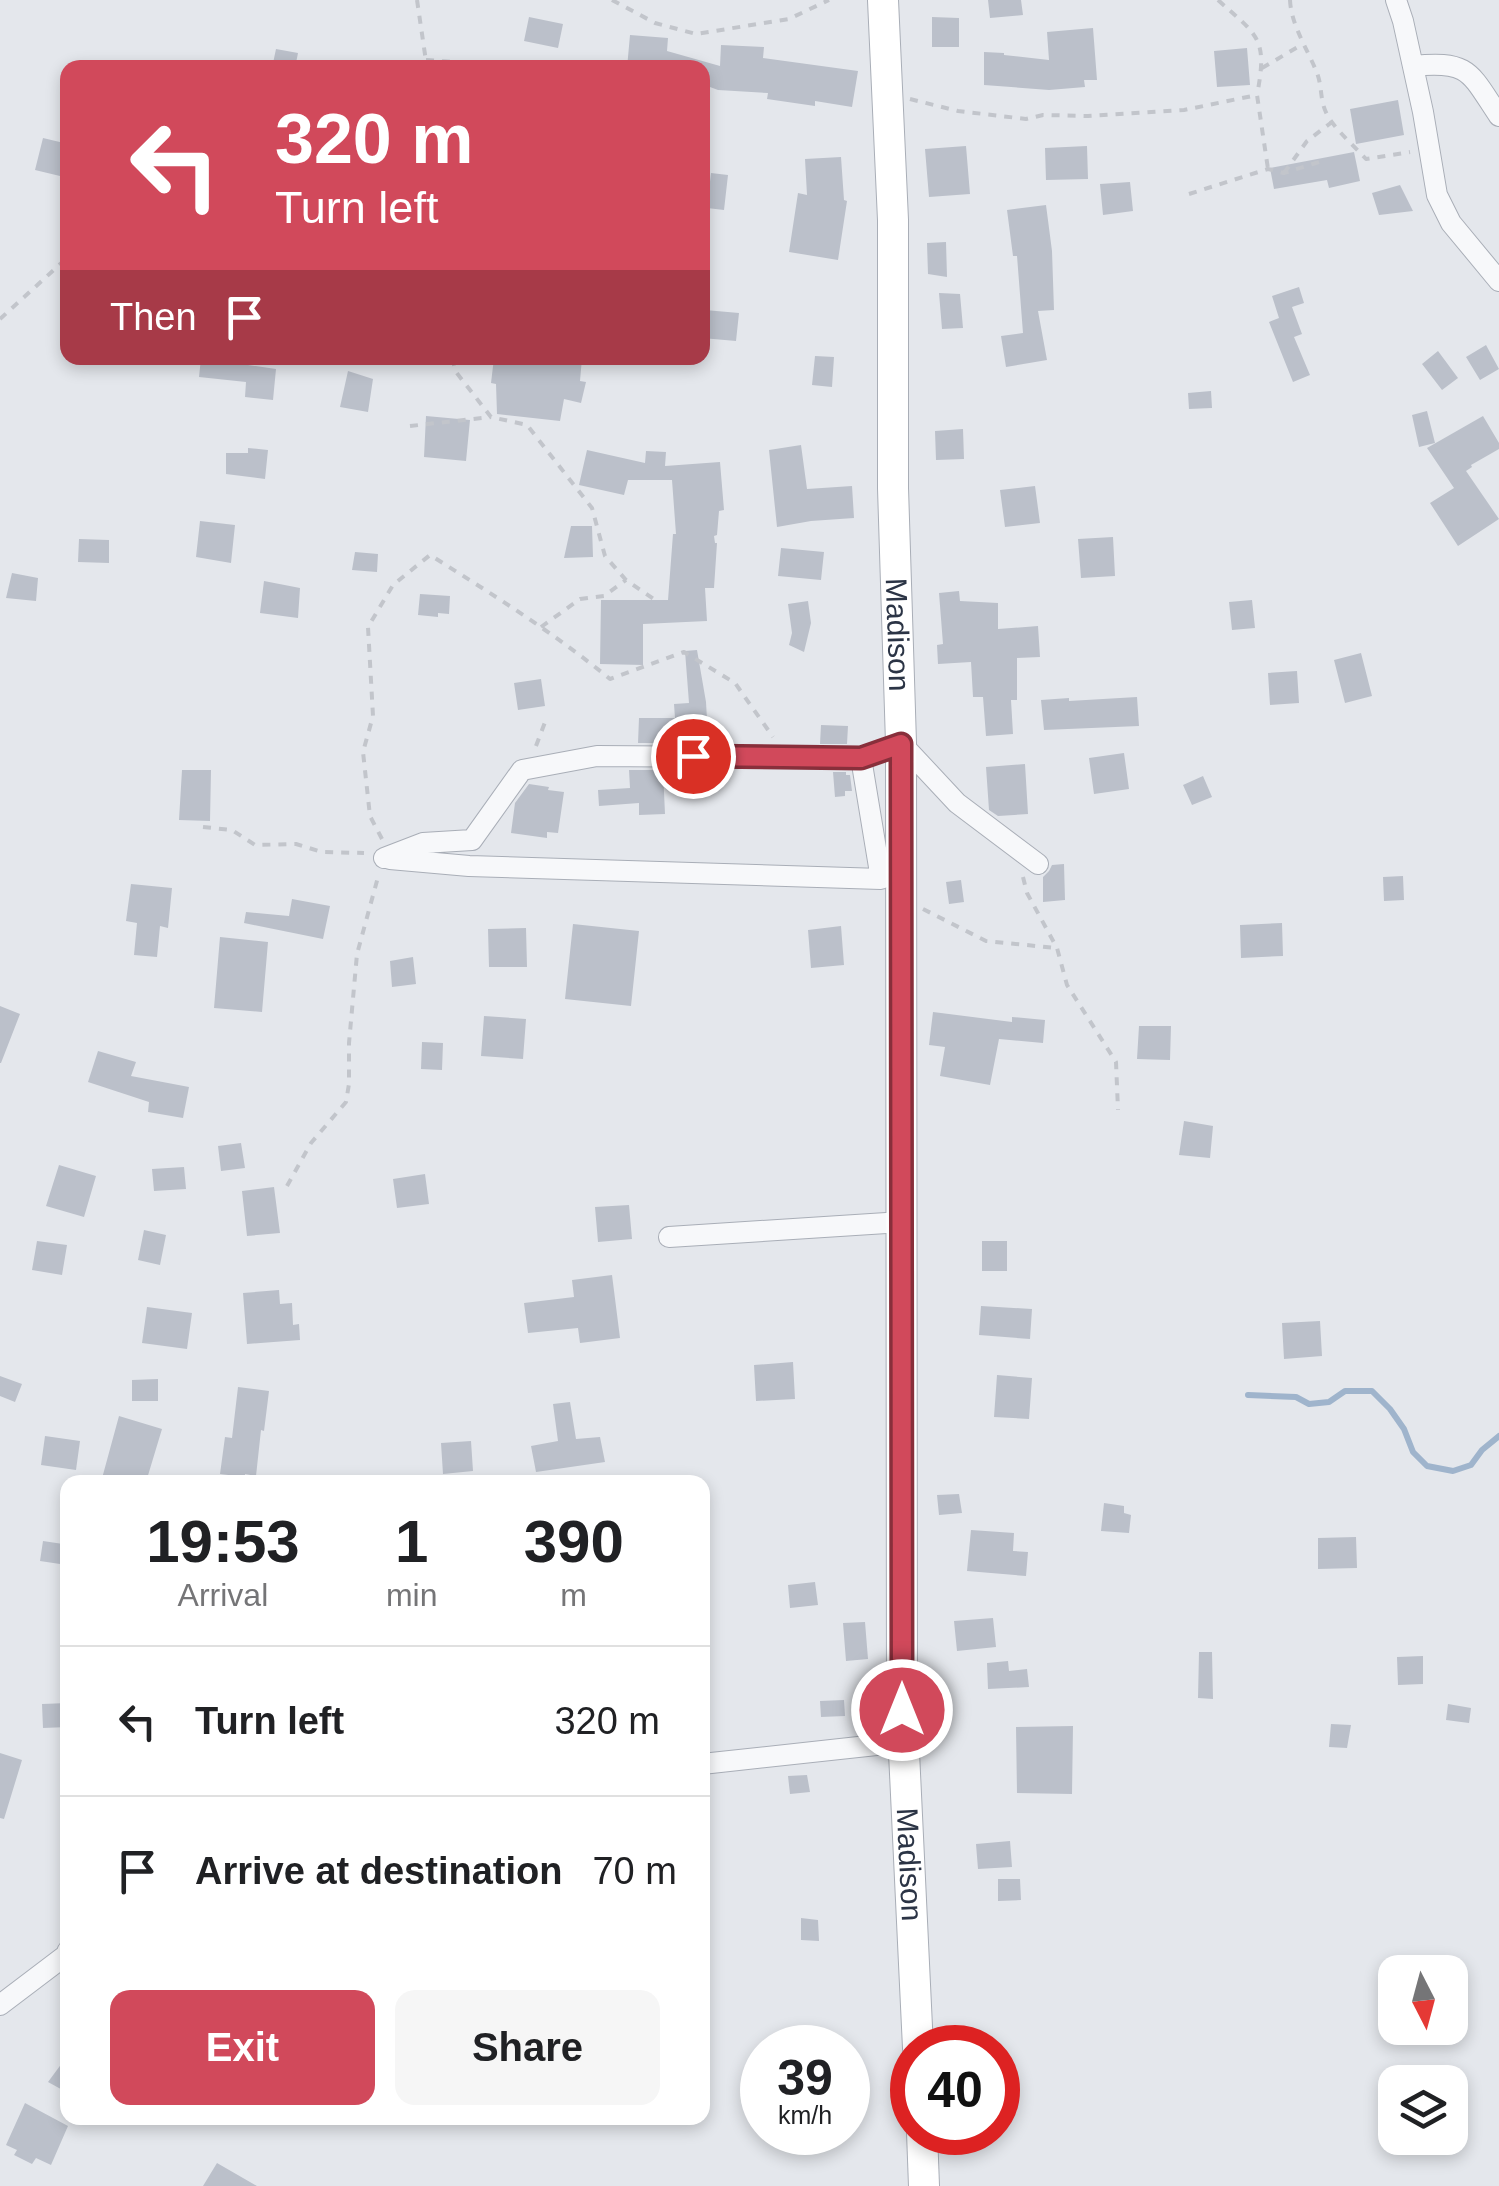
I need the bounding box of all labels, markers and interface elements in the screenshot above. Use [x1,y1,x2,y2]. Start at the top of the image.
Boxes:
icon: left [110,100,240,230]
text: 320 m [275,100,473,178]
text: Turn left [275,182,438,233]
icon: arrive [217,290,272,345]
text: Then [110,296,197,338]
street label: Madison [880,577,916,692]
pin [651,714,736,799]
icon: arrive [666,729,721,784]
text: 19:53 [146,1508,300,1575]
text: 1 [395,1508,428,1575]
text: 390 [524,1508,624,1575]
text: Arrival [178,1577,268,1613]
text: min [386,1577,437,1613]
text: m [560,1577,587,1613]
position arrow [850,1658,954,1762]
icon: left [110,1694,165,1749]
text: Turn left [195,1700,344,1742]
text: 320 m [554,1700,660,1742]
street label: Madison [891,1807,929,1922]
icon: arrive [110,1844,165,1899]
text: Arrive at destination [195,1850,562,1892]
text: 70 m [592,1850,677,1892]
north arrow [1378,1955,1468,2045]
map controls [1378,1955,1468,2155]
button: Exit [110,1990,375,2105]
button: Share [395,1990,660,2105]
speed limit sign: 40 [890,2025,1020,2155]
text: 39 [777,2050,833,2106]
button: layers [1378,2065,1468,2155]
text: km/h [778,2101,832,2129]

